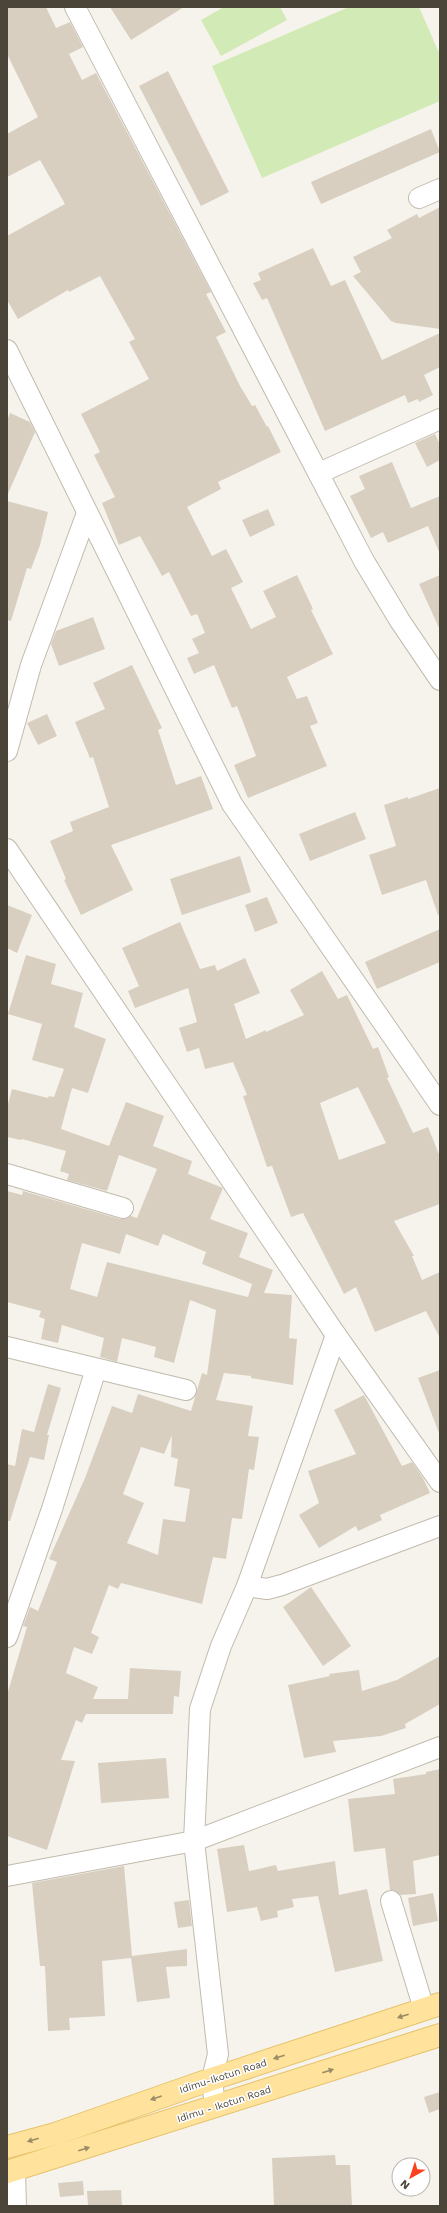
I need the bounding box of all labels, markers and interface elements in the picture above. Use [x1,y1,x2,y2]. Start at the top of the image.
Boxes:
one-way arrow [397,2014,409,2020]
one-way arrow [273,2054,285,2060]
street label: Idimu-Ikotun Road [178,2057,268,2095]
one-way arrow [322,2067,334,2073]
street label: Idimu - Ikotun Road [176,2084,272,2124]
one-way arrow [150,2095,162,2101]
one-way arrow [27,2137,39,2143]
one-way arrow [79,2146,91,2152]
north arrow [391,2157,431,2197]
text: N [398,2177,412,2192]

